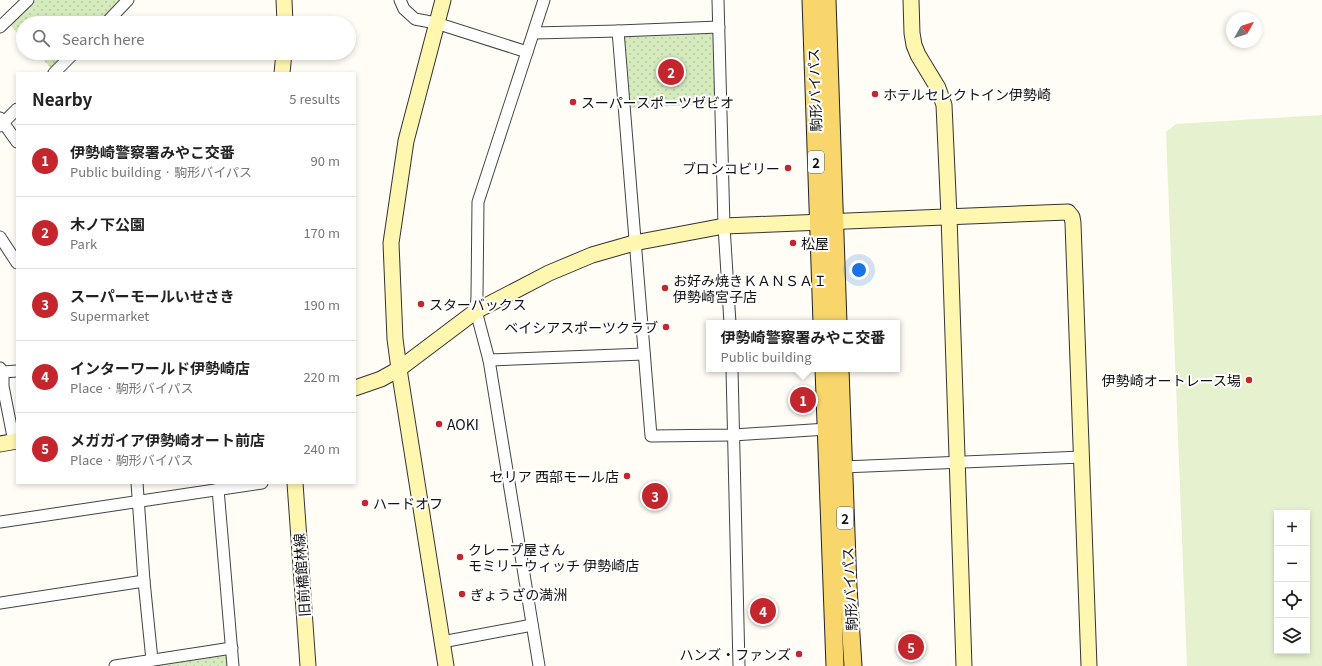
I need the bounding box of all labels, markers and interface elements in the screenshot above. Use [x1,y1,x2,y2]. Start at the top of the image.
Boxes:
north arrow [1226,12,1262,48]
search box [16,16,356,60]
icon: search [30,27,52,49]
text: Search here [62,28,144,49]
street label: 駒形バイパス [803,48,825,132]
pin: 2 [658,57,684,87]
place label: ホテルセレクトイン伊勢崎 [883,84,1051,104]
text: Nearby [32,86,92,111]
text: 5 results [289,89,340,108]
marker: ホテルセレクトイン伊勢崎 [870,89,880,99]
place label: スーパースポーツゼビオ [581,92,734,112]
marker: スーパースポーツゼビオ [568,97,578,107]
text: 伊勢崎警察署みやこ交番 [70,141,235,162]
text: 1 [41,151,49,170]
text: 90 m [311,151,340,170]
road number: 2 [808,151,824,173]
place label: ブロンコビリー [682,158,780,178]
text: Public building · 駒形バイパス [70,162,252,181]
marker: ブロンコビリー [783,163,793,173]
text: 木ノ下公園 [70,213,145,234]
text: 2 [41,223,49,242]
text: 170 m [303,223,340,242]
place label: 松屋 [801,233,829,253]
text: Park [70,234,97,253]
marker: 松屋 [788,238,798,248]
your location [849,260,869,280]
place label: お好み焼きＫＡＮＳＡＩ 伊勢崎宮子店 [673,270,827,306]
marker: お好み焼きＫＡＮＳＡＩ 伊勢崎宮子店 [660,283,670,293]
text: スーパーモールいせさき [70,285,235,306]
place label: スターバックス [429,294,526,314]
text: 3 [41,295,49,314]
text: 190 m [303,295,340,314]
marker: スターバックス [416,299,426,309]
text: Supermarket [70,306,149,325]
place label: ベイシアスポーツクラブ [504,317,658,337]
popup [706,320,900,372]
marker: ベイシアスポーツクラブ [661,322,671,332]
text: 伊勢崎警察署みやこ交番 [720,326,886,347]
text: Public building [720,347,812,366]
text: インターワールド伊勢崎店 [70,357,250,378]
text: 4 [41,367,49,386]
text: 220 m [303,367,340,386]
place label: 伊勢崎オートレース場 [1102,370,1241,390]
marker: 伊勢崎オートレース場 [1244,375,1254,385]
text: Place · 駒形バイパス [70,378,194,397]
pin: 1 [790,385,816,415]
place label: AOKI [447,414,479,434]
marker: AOKI [434,419,444,429]
text: メガガイア伊勢崎オート前店 [70,429,265,450]
text: 5 [41,439,49,458]
text: 240 m [303,439,340,458]
text: Place · 駒形バイパス [70,450,194,469]
place label: セリア 西部モール店 [490,466,619,486]
marker: セリア 西部モール店 [622,471,632,481]
pin: 3 [642,481,668,511]
place label: ハードオフ [373,493,443,513]
marker: ハードオフ [360,498,370,508]
road number: 2 [837,507,853,529]
map controls [1274,510,1310,654]
button: + [1274,510,1310,546]
street label: 旧前橋館林線 [288,532,314,618]
place label: クレープ屋さん モミリーウィッチ 伊勢崎店 [468,539,639,575]
button: − [1274,546,1310,582]
street label: 駒形バイパス [837,547,861,631]
marker: クレープ屋さん モミリーウィッチ 伊勢崎店 [455,552,465,562]
button: locate [1274,582,1310,618]
place label: ぎょうざの満洲 [470,584,567,604]
marker: ぎょうざの満洲 [457,589,467,599]
pin: 4 [750,596,776,626]
button: layers [1274,618,1310,654]
pin: 5 [898,632,924,662]
place label: ハンズ・ファンズ [680,644,791,664]
marker: ハンズ・ファンズ [794,649,804,659]

